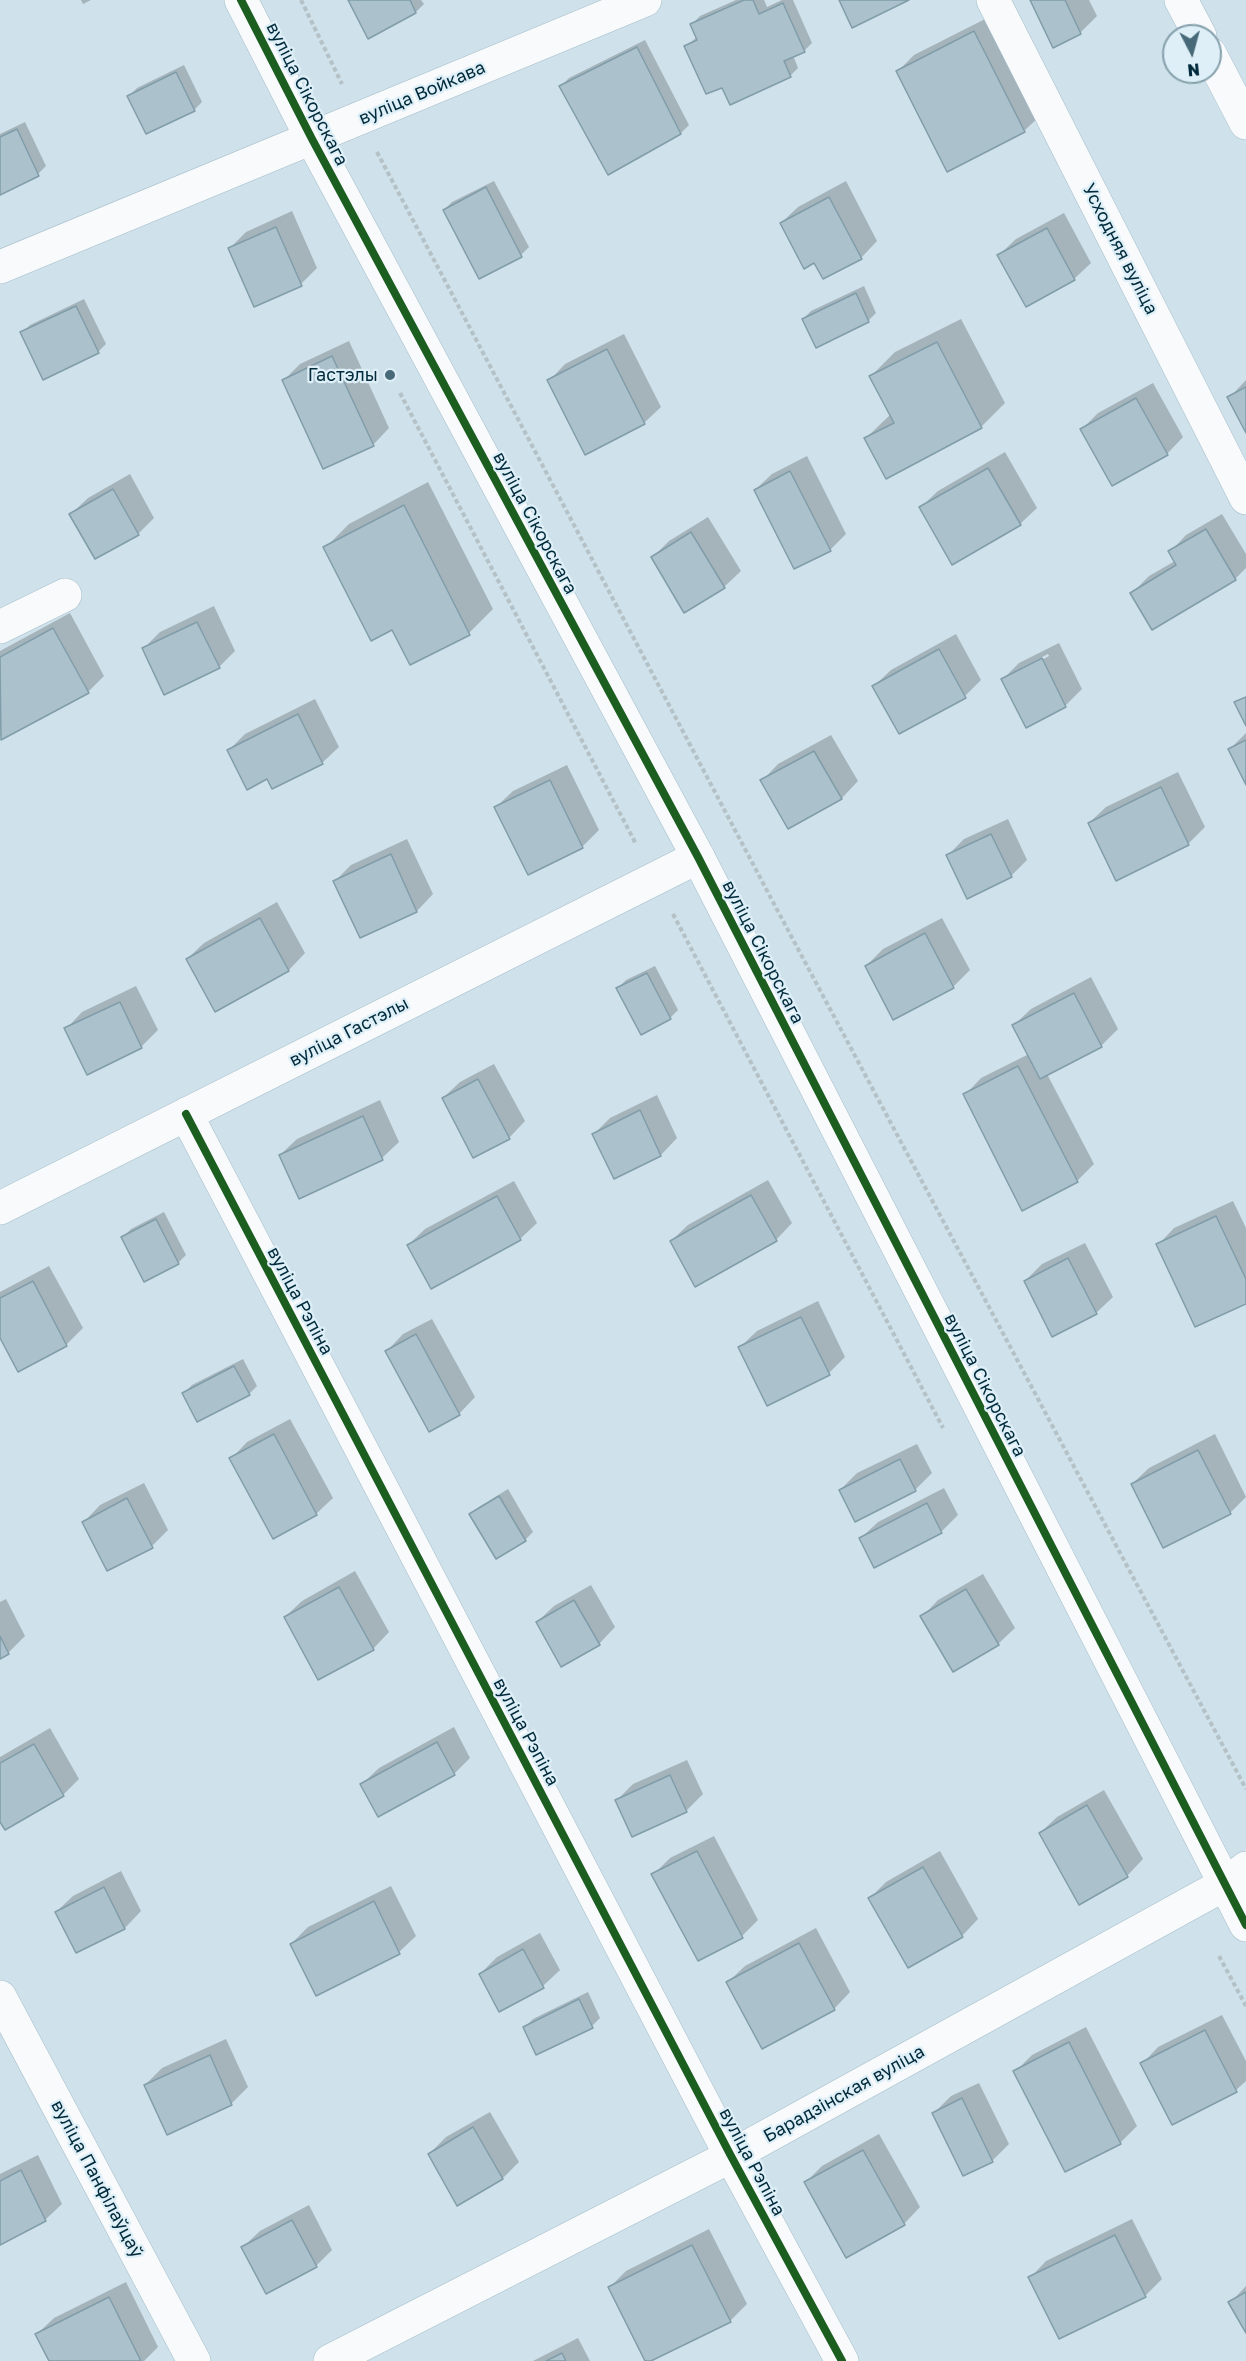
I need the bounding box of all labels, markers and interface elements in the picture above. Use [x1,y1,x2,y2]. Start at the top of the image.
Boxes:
street label: вуліца Сікорскага [261,19,353,169]
north arrow [1162,24,1222,84]
street label: вуліца Войкава [355,57,489,129]
text: N [1187,59,1201,80]
street label: Усходняя вуліца [1078,180,1162,318]
place label: Гастэлы [308,364,378,386]
marker: Гастэлы [383,368,397,382]
street label: вуліца Сікорскага [488,448,582,598]
street label: вуліца Сікорскага [717,877,809,1027]
street label: вуліца Гастэлы [286,993,412,1071]
street label: вуліца Рэпіна [263,1243,337,1359]
street label: вуліца Сікорскага [939,1310,1031,1460]
street label: вуліца Рэпіна [489,1674,563,1790]
street label: Барадзінская вуліца [760,2041,928,2147]
street label: вуліца Панфілаўцаў [46,2097,148,2261]
street label: вуліца Рэпіна [715,2104,789,2220]

